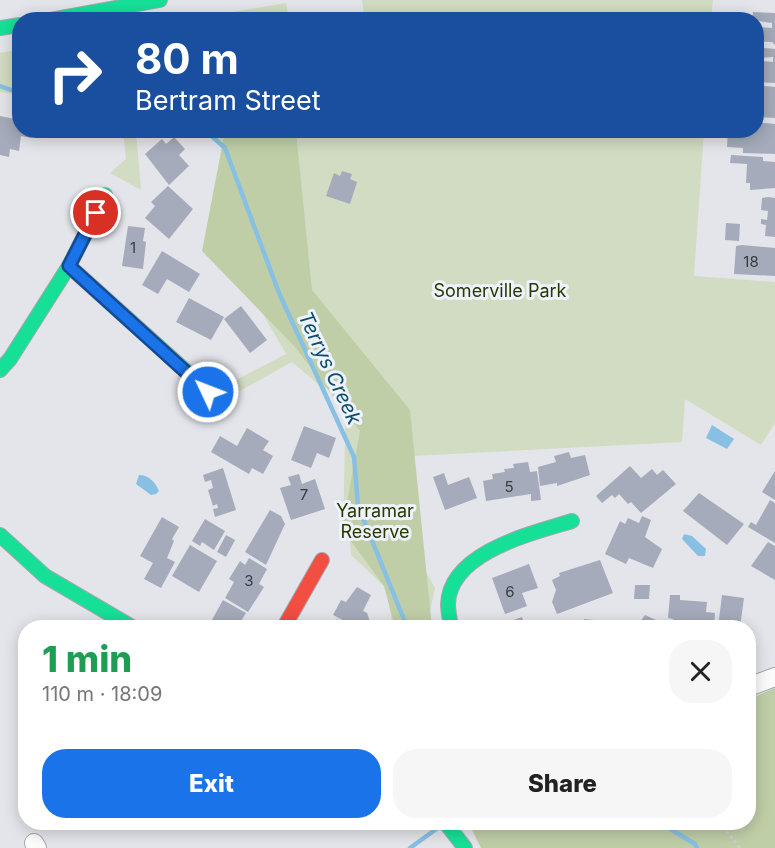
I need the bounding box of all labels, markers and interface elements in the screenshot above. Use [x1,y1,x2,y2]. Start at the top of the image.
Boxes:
text: 80 m [135,33,239,84]
icon: right [36,36,114,114]
text: Bertram Street [135,84,321,117]
pin [70,187,121,238]
icon: arrive [79,196,112,229]
house number: 1 [130,238,136,257]
house number: 18 [743,252,759,271]
park label: Somerville Park [434,280,567,301]
water label: Terrys Creek [293,308,367,429]
position arrow [176,360,240,424]
house number: 5 [504,477,514,496]
house number: 7 [300,485,308,504]
park label: Yarramar Reserve [336,500,414,542]
house number: 3 [244,571,254,590]
house number: 6 [505,582,515,601]
text: 1 min [42,637,132,681]
button: close [669,640,732,703]
text: 110 m · 18:09 [42,682,162,706]
button: Exit [42,749,381,818]
button: Share [393,749,732,818]

